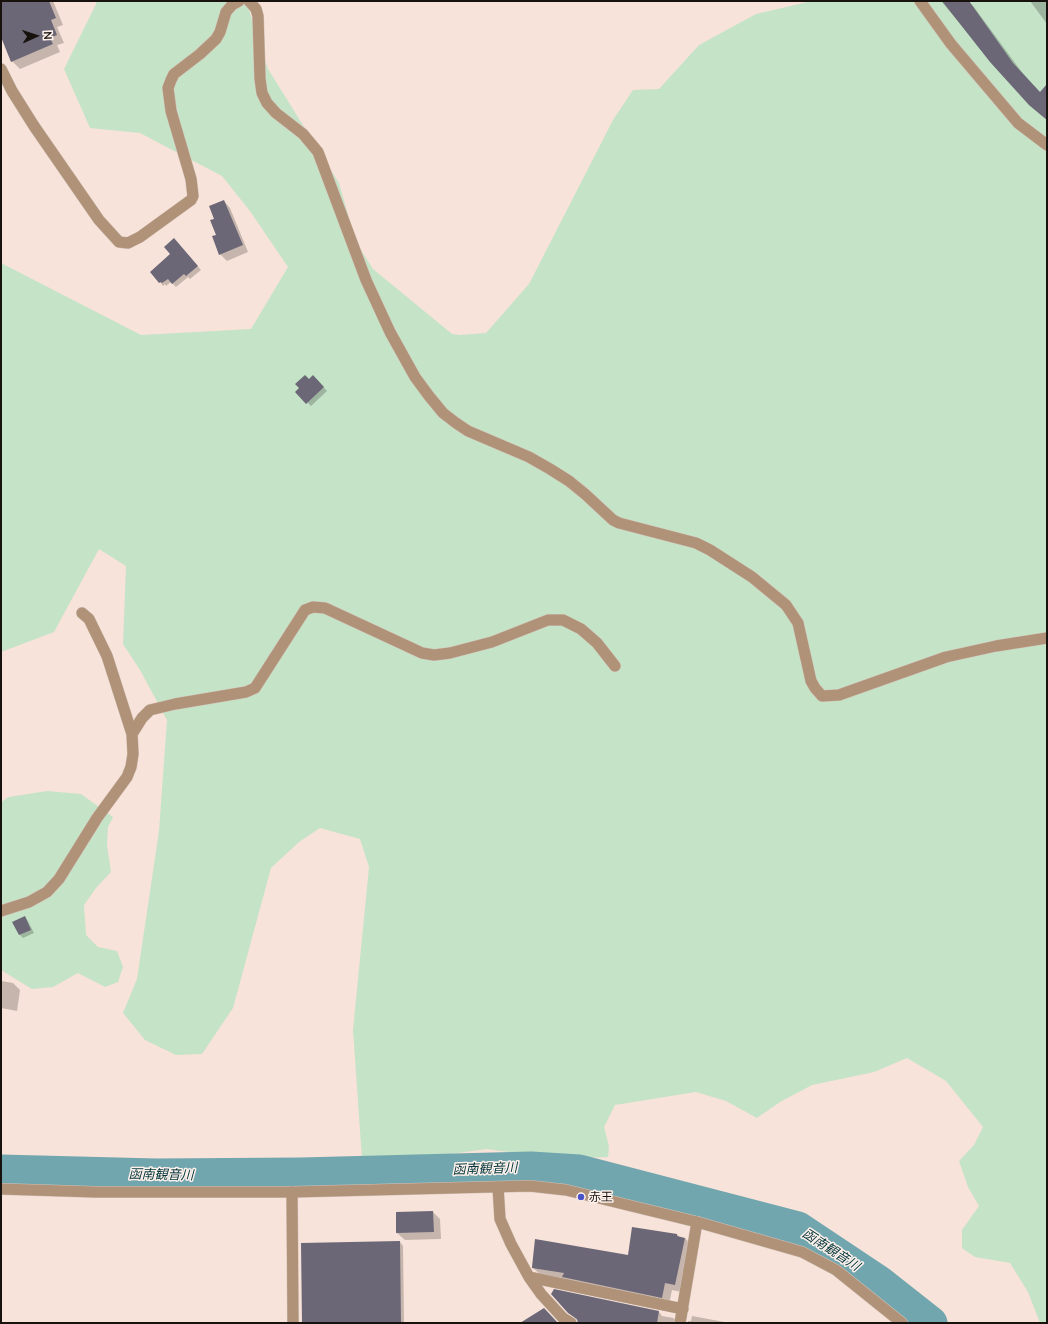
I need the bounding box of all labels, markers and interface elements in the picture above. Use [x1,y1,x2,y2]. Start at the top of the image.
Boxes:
north arrow [16,16,56,56]
text: N [41,31,55,40]
water label: 函南観音川 [452,1160,518,1178]
water label: 函南観音川 [128,1167,194,1183]
place label: 赤王 [589,1190,613,1204]
marker: 赤王 [576,1192,586,1202]
water label: 函南観音川 [799,1226,863,1274]

